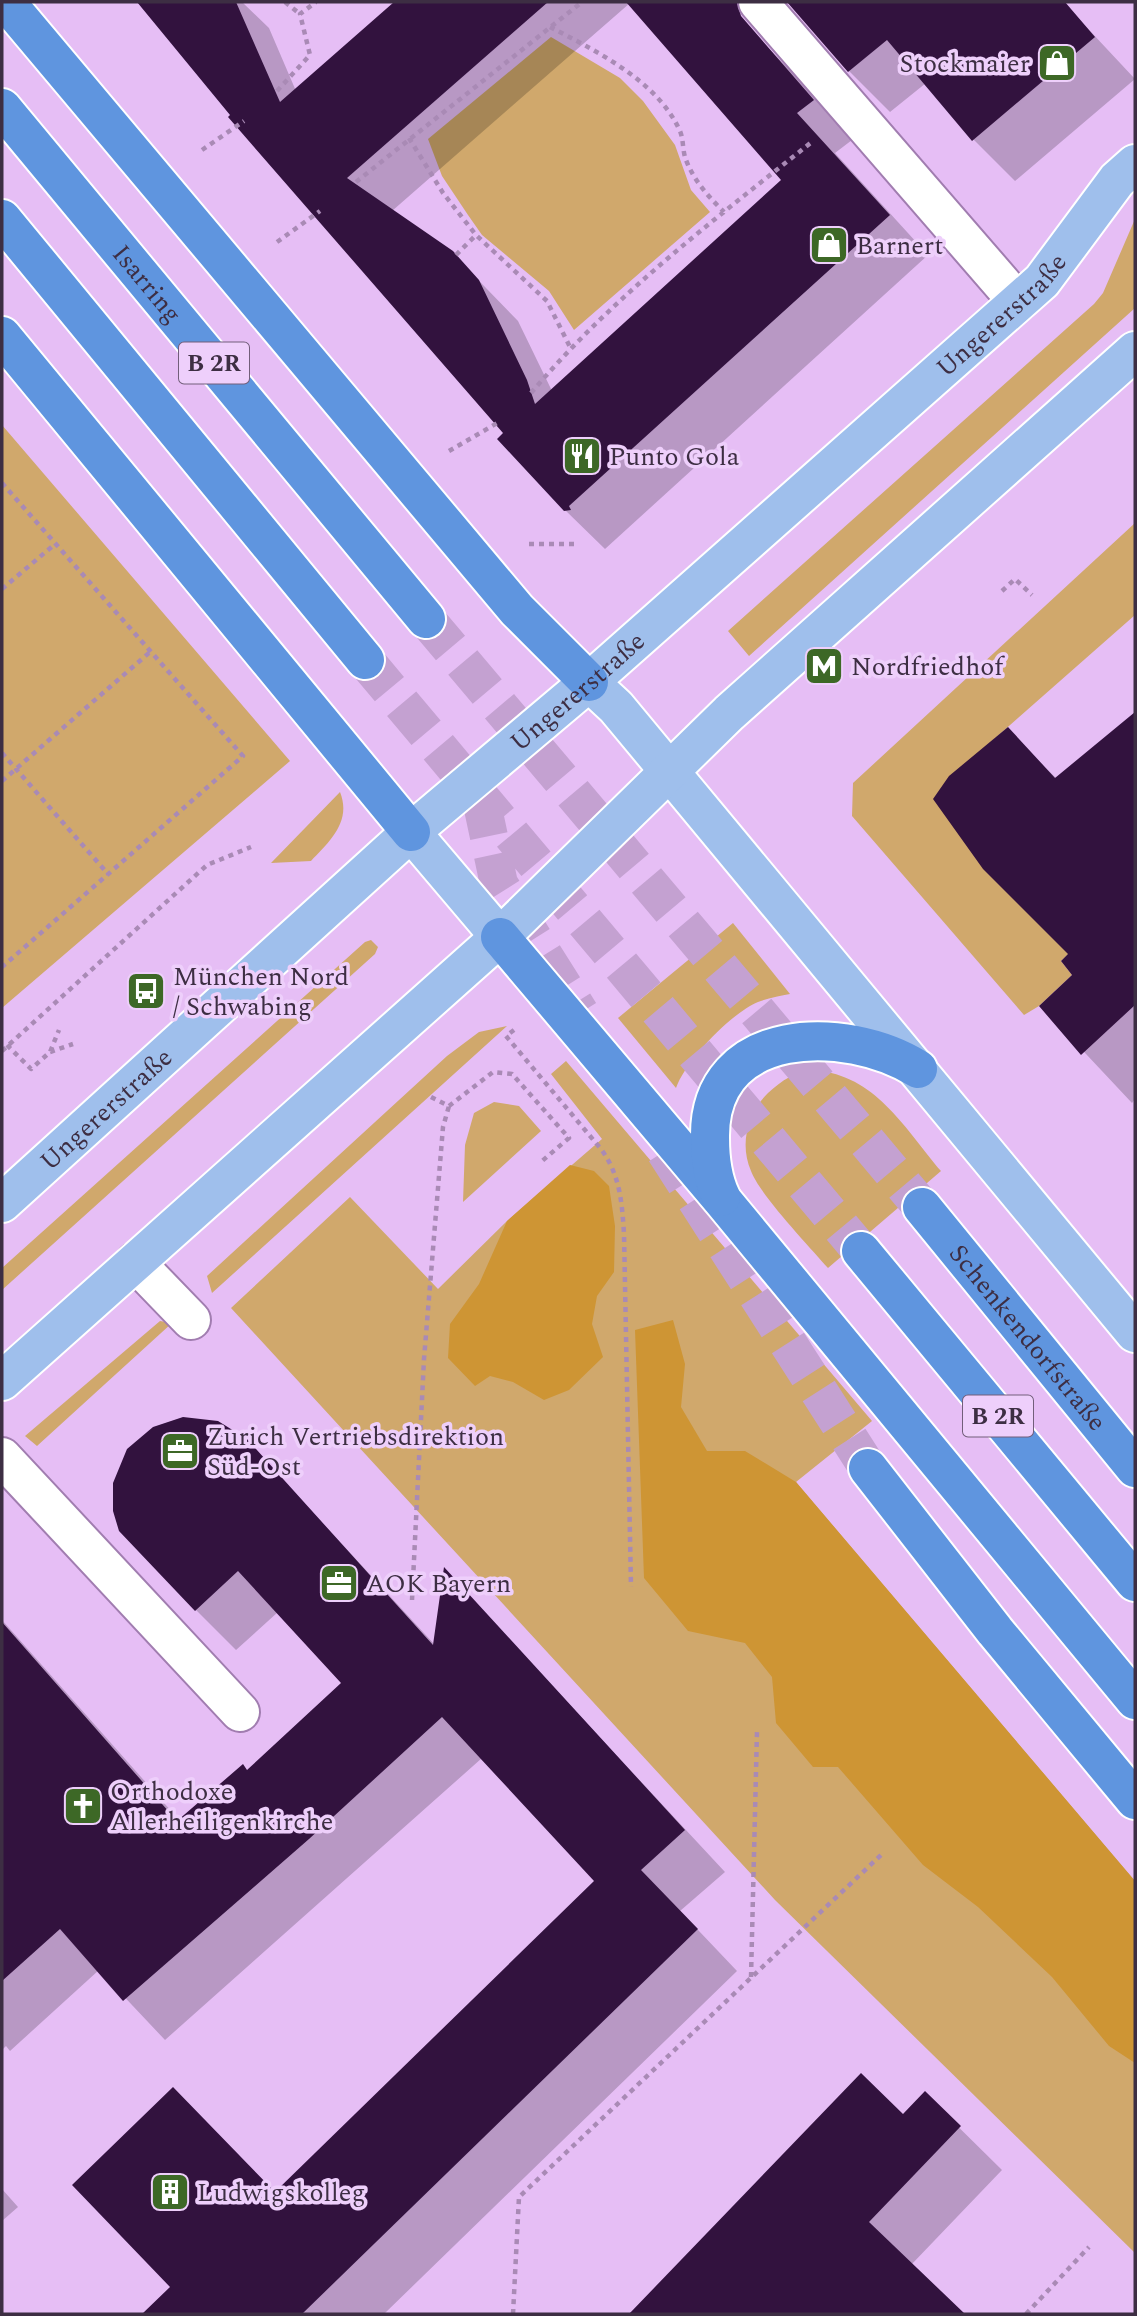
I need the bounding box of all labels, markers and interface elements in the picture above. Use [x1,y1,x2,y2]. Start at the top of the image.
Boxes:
shop icon: Stockmaier [1036,42,1078,84]
place label: Stockmaier [900,44,1030,84]
shop icon: Barnert [808,224,850,266]
place label: Barnert [856,226,943,266]
street label: Isarring [102,236,192,332]
street label: Ungererstraße [927,245,1077,387]
road number: B 2R [179,342,249,384]
restaurant icon: Punto Gola [561,435,603,477]
place label: Punto Gola [609,437,740,477]
street label: Ungererstraße [501,622,654,762]
metro station icon: Nordfriedhof [803,645,845,687]
place label: Nordfriedhof [851,647,1005,687]
place label: München Nord / Schwabing [173,957,349,1027]
bus stop icon: München Nord / Schwabing [125,970,167,1012]
street label: Ungererstraße [31,1039,182,1181]
street label: Schenkendorfstraße [939,1235,1116,1440]
road number: B 2R [963,1396,1033,1436]
place label: Zurich Vertriebsdirektion Süd-Ost [207,1417,504,1487]
office icon: Zurich Vertriebsdirektion Süd-Ost [159,1430,201,1472]
office icon: AOK Bayern [318,1562,360,1604]
place label: AOK Bayern [366,1564,511,1604]
place label: Orthodoxe Allerheiligenkirche [110,1772,333,1842]
church icon: Orthodoxe Allerheiligenkirche [62,1785,104,1827]
building icon: Ludwigskolleg [149,2171,191,2213]
place label: Ludwigskolleg [197,2173,366,2213]

